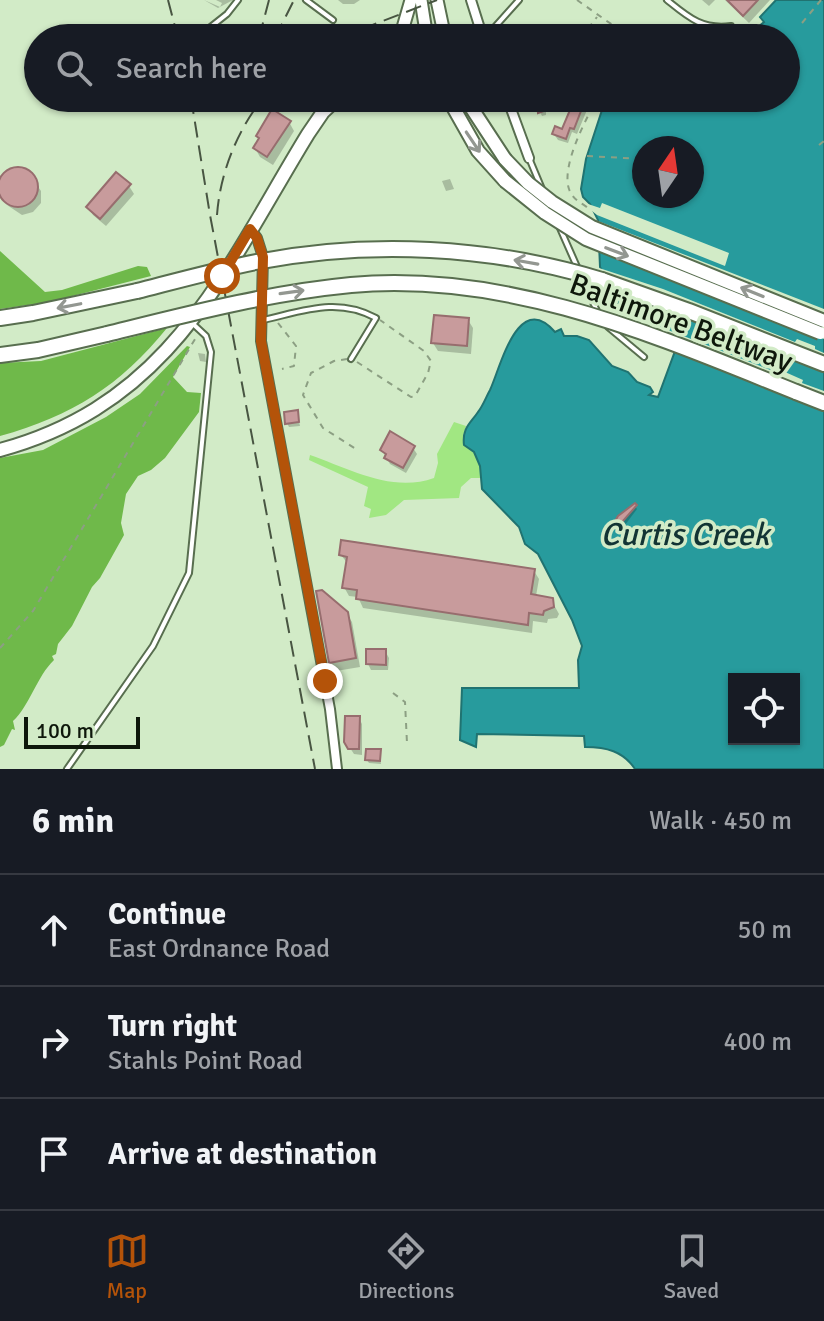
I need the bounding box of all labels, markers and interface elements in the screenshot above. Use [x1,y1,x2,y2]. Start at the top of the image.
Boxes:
search box [24,24,800,112]
icon: search [52,46,96,90]
text: Search here [116,50,267,87]
one-way arrow [464,131,481,153]
north arrow [632,136,704,208]
one-way arrow [605,246,629,260]
one-way arrow [514,253,539,268]
route start [204,258,240,294]
street label: Baltimore Beltway [564,266,798,380]
one-way arrow [740,283,765,298]
one-way arrow [279,284,305,299]
one-way arrow [56,299,82,314]
water label: Curtis Creek [601,515,772,554]
route end [307,663,343,699]
map controls [728,673,800,745]
button: locate [728,673,800,745]
scale bar [24,713,140,749]
text: 100 m [36,717,94,744]
text: 6 min [32,800,114,842]
text: Walk · 450 m [649,805,792,837]
text: Continue [108,896,226,933]
icon: ahead [32,908,76,952]
text: 50 m [737,914,792,946]
text: East Ordnance Road [108,933,330,965]
text: Turn right [108,1008,237,1045]
icon: right [32,1020,76,1064]
text: 400 m [723,1026,792,1058]
text: Stahls Point Road [108,1045,303,1077]
icon: arrive [32,1132,76,1176]
text: Arrive at destination [108,1136,377,1173]
tab: Map [105,1229,149,1304]
tab: Directions [358,1229,454,1304]
tab: Saved [664,1229,719,1304]

